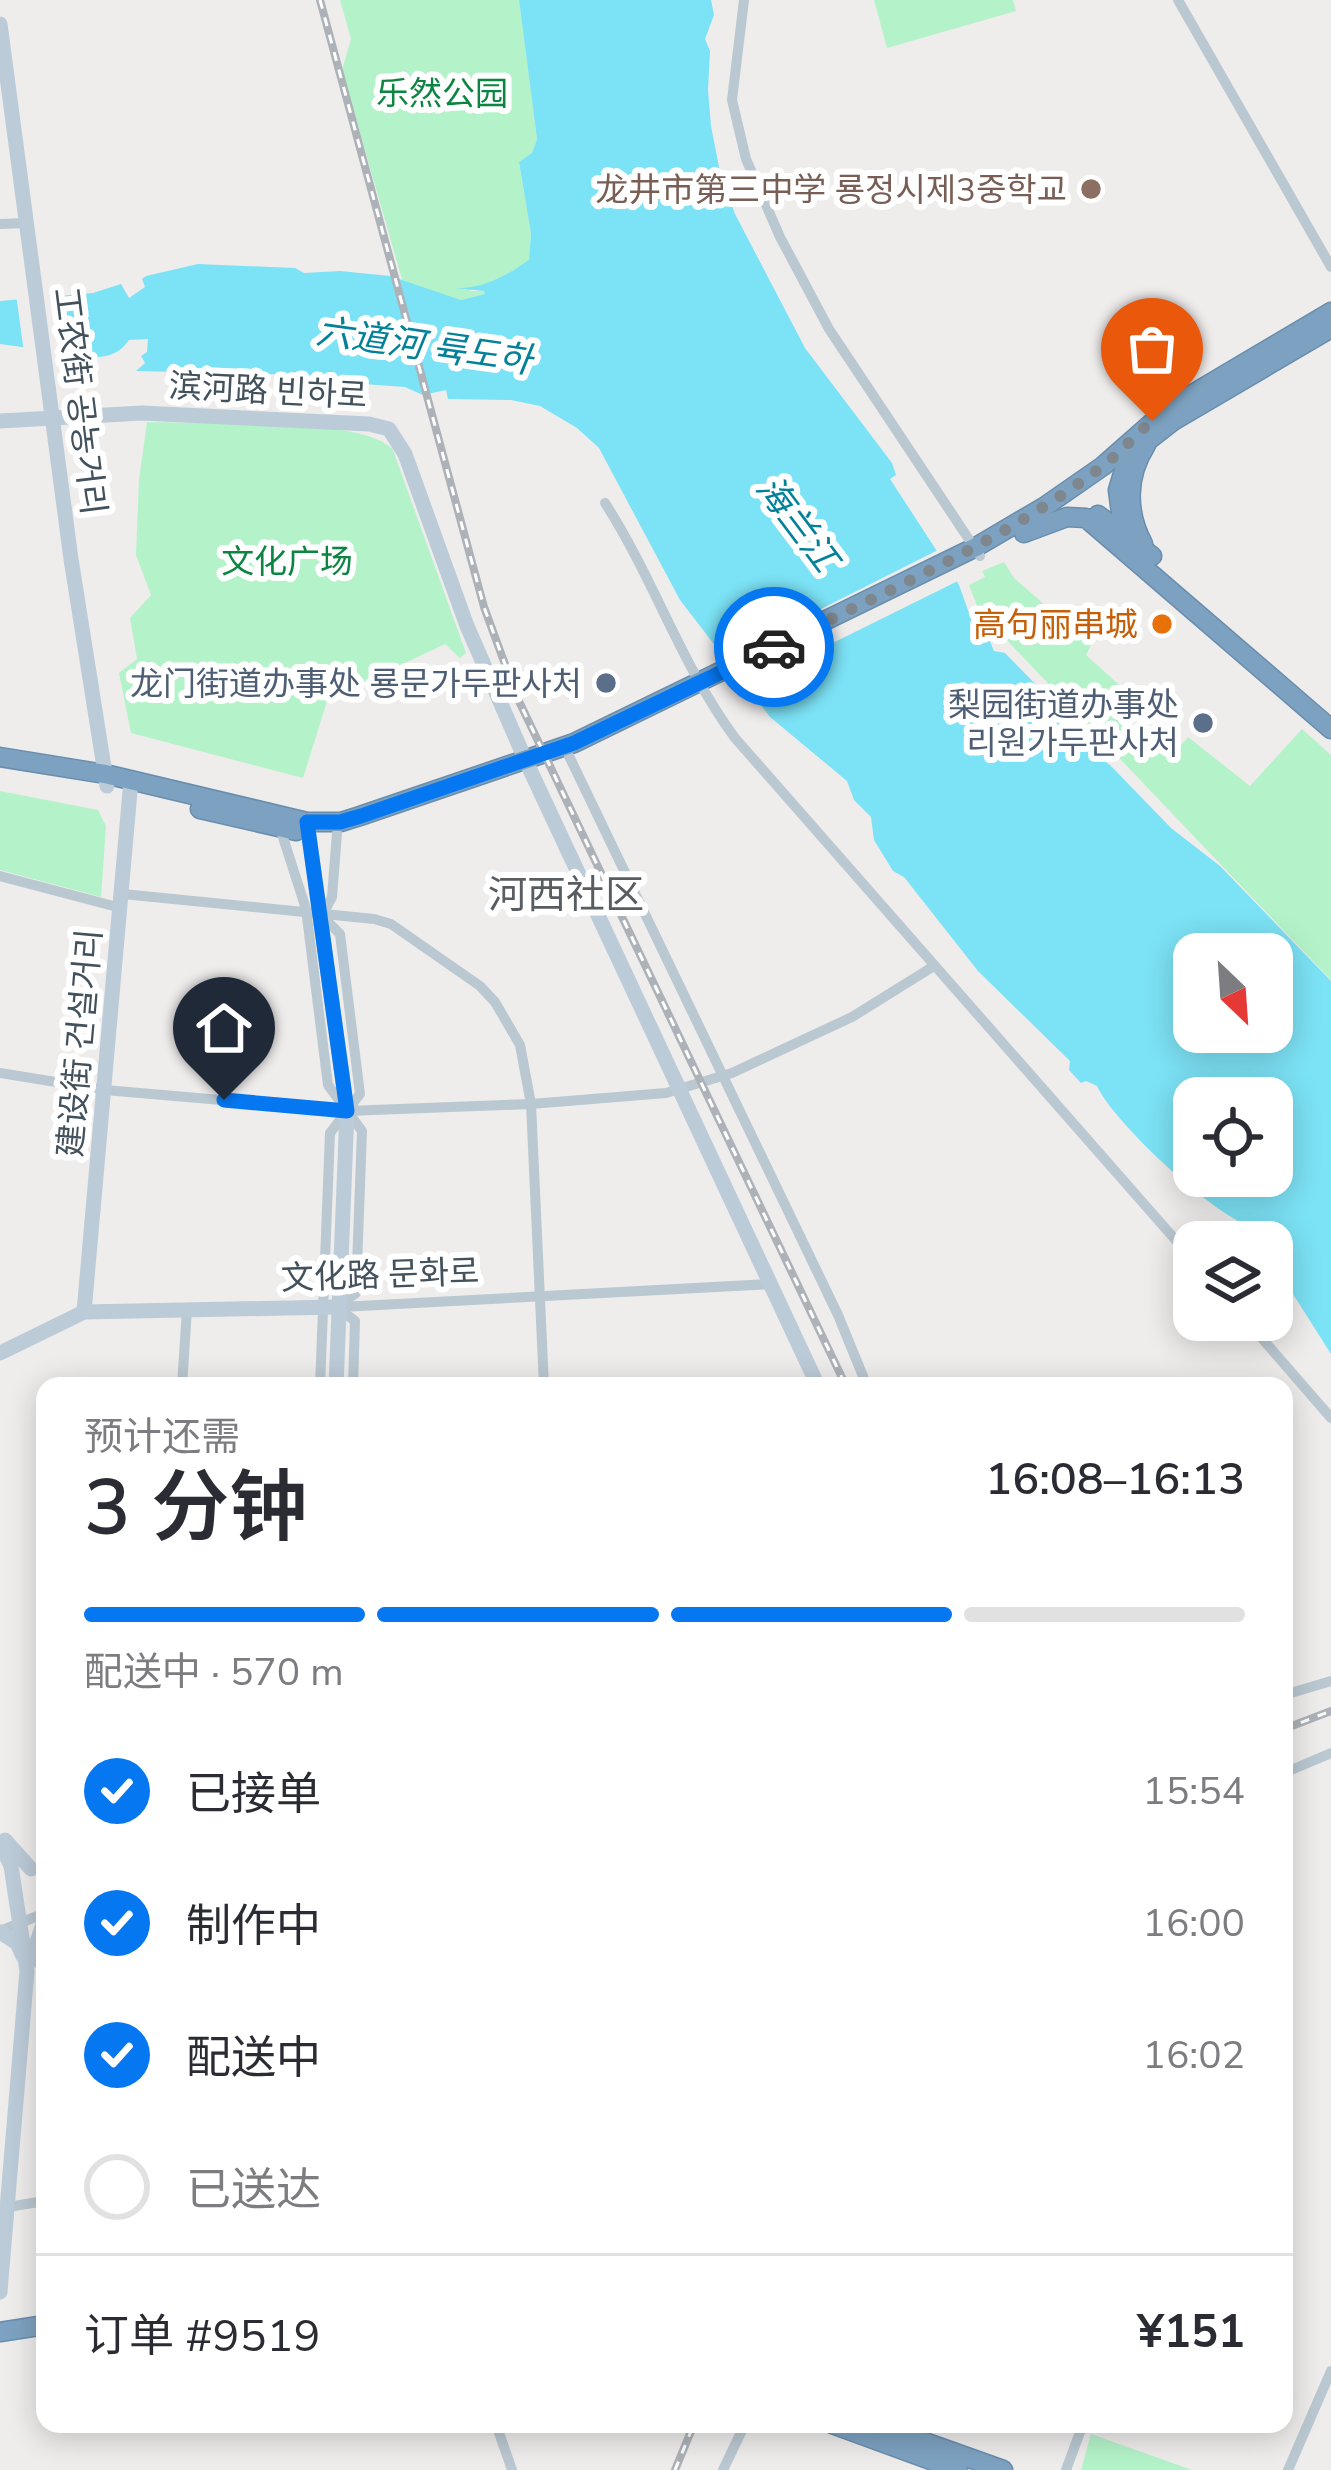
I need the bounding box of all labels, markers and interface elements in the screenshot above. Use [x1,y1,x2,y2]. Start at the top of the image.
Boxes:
park label: 乐然公园 [376,72,508,117]
place label: 龙井市第三中学 룡정시제3중학교 [595,168,1067,213]
marker: 龙井市第三中学 룡정시제3중학교 [1078,176,1104,202]
street label: 工农街 공농거리 [43,285,116,518]
pin [1101,298,1203,421]
water label: 六道河 륙도하 [313,307,538,386]
icon: bag [1119,316,1185,382]
street label: 滨河路 빈하로 [168,364,368,419]
water label: 海兰江 [745,466,851,585]
park label: 文化广场 [221,540,353,585]
courier [714,587,834,707]
place label: 高句丽串城 [973,603,1138,648]
marker: 高句丽串城 [1149,611,1175,637]
icon: car [741,614,807,680]
place label: 龙门街道办事处 룡문가두판사처 [130,662,582,707]
marker: 龙门街道办事处 룡문가두판사처 [593,670,619,696]
place label: 梨园街道办事处 리원가두판사처 [948,683,1179,766]
marker: 梨园街道办事处 리원가두판사처 [1190,710,1216,736]
district label: 河西社区 [488,869,644,922]
street label: 建设街 건설거리 [48,927,113,1159]
north arrow [1173,933,1293,1053]
map controls [1173,933,1293,1341]
pin [173,977,275,1100]
icon: home [191,995,257,1061]
button: locate [1173,1077,1293,1197]
button: layers [1173,1221,1293,1341]
street label: 文化路 문화로 [280,1250,480,1301]
text: 预计还需 [84,1411,240,1464]
text: 16:08–16:13 [985,1449,1245,1510]
text: 3 分钟 [84,1455,307,1562]
text: 配送中 · 570 m [84,1646,344,1699]
icon: check [84,1758,150,1824]
text: 已接单 [186,1764,321,1825]
text: 15:54 [1143,1765,1245,1818]
icon: check [84,1890,150,1956]
text: 制作中 [186,1896,321,1957]
text: 16:00 [1143,1897,1245,1950]
icon: check [84,2022,150,2088]
text: 配送中 [186,2028,321,2089]
text: 16:02 [1143,2029,1245,2082]
text: 已送达 [186,2160,321,2221]
text: ¥151 [1137,2302,1245,2363]
text: 订单 #9519 [84,2306,321,2367]

